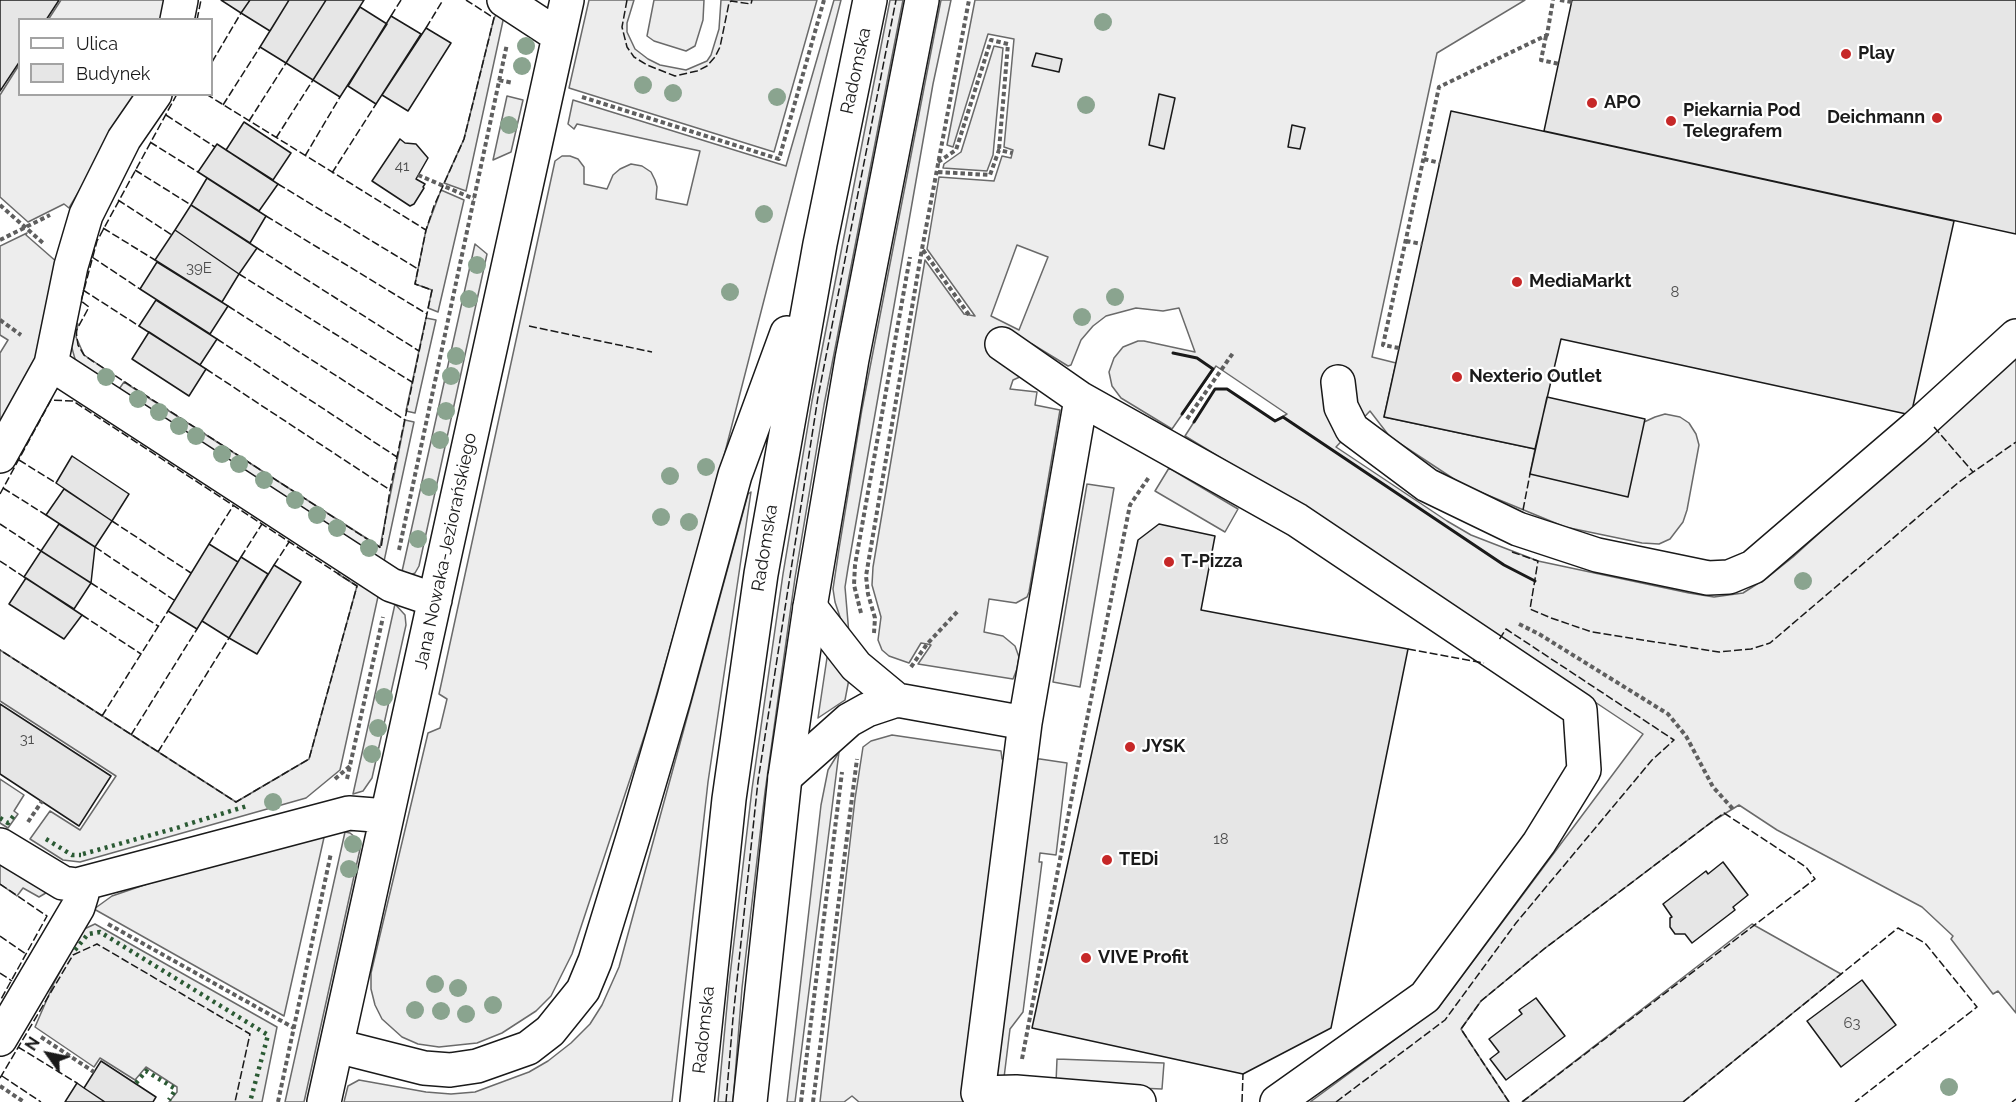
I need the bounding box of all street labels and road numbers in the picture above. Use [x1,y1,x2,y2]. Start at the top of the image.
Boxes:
street label: Radomska [836,26,876,116]
street label: Jana Nowaka-Jeziorańskiego [410,431,482,671]
street label: Radomska [747,503,783,593]
street label: Radomska [689,985,719,1075]

